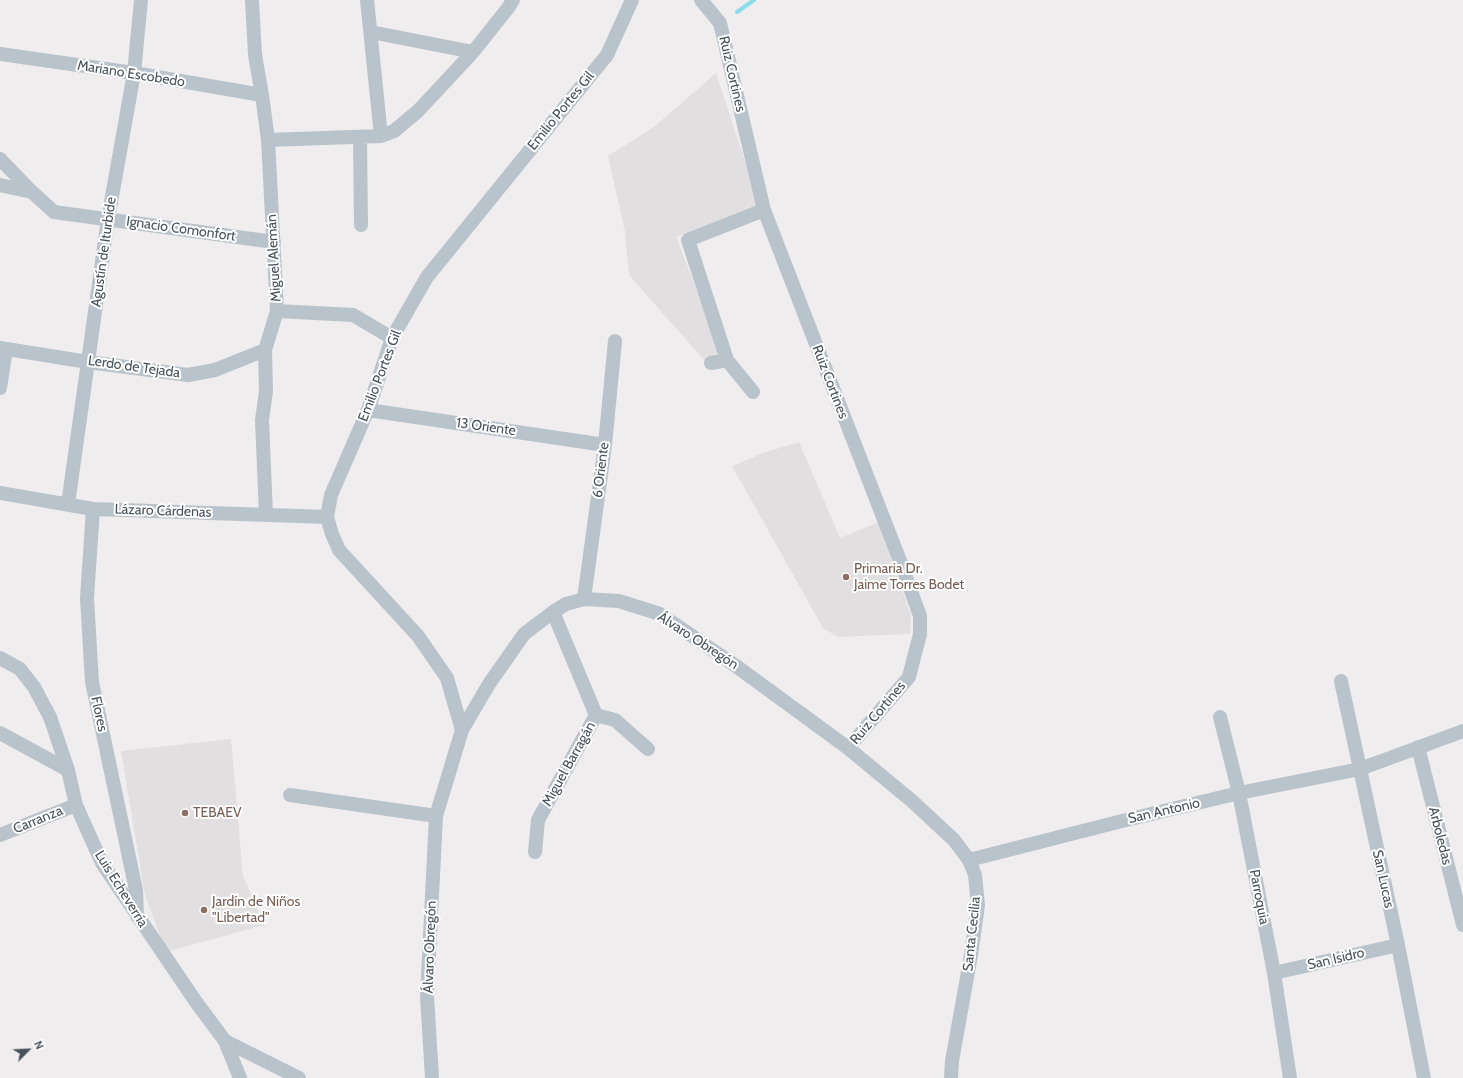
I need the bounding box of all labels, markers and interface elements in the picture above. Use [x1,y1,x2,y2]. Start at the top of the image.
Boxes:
street label: Ruiz Cortines [715,34,749,114]
street label: Mariano Escobedo [76,57,186,91]
street label: Emilio Portes Gil [524,68,598,154]
street label: Agustín de Iturbide [88,196,120,308]
street label: Ignacio Comonfort [125,213,237,245]
street label: Miguel Alemán [263,214,285,302]
street label: Emilio Portes Gil [355,328,405,424]
street label: Ruiz Cortines [808,343,852,421]
street label: Lerdo de Tejada [87,352,181,382]
street label: 13 Oriente [455,415,517,439]
street label: 6 Oriente [589,441,613,499]
street label: Lázaro Cárdenas [114,501,212,521]
place label: Primaria Dr. Jaime Torres Bodet [854,561,964,594]
marker: Primaria Dr. Jaime Torres Bodet [841,572,851,582]
street label: Álvaro Obregón [655,609,741,673]
street label: Ruiz Cortines [847,678,909,748]
street label: Flores [87,695,111,733]
street label: Miguel Barragán [539,719,599,809]
street label: San Antonio [1127,795,1201,827]
street label: Carranza [11,802,65,838]
place label: TEBAEV [193,805,241,821]
street label: Arboledas [1425,805,1455,867]
marker: TEBAEV [180,808,190,818]
street label: Luis Echeverría [91,848,151,930]
street label: San Lucas [1369,848,1397,910]
street label: Parroquia [1245,868,1273,926]
place label: Jardín de Niños "Libertad" [212,894,300,926]
street label: Santa Cecilia [960,896,984,972]
street label: Álvaro Obregón [420,900,440,994]
marker: Jardín de Niños "Libertad" [199,905,209,915]
street label: San Isidro [1306,944,1366,974]
north arrow [8,1030,48,1070]
text: N [31,1039,47,1052]

